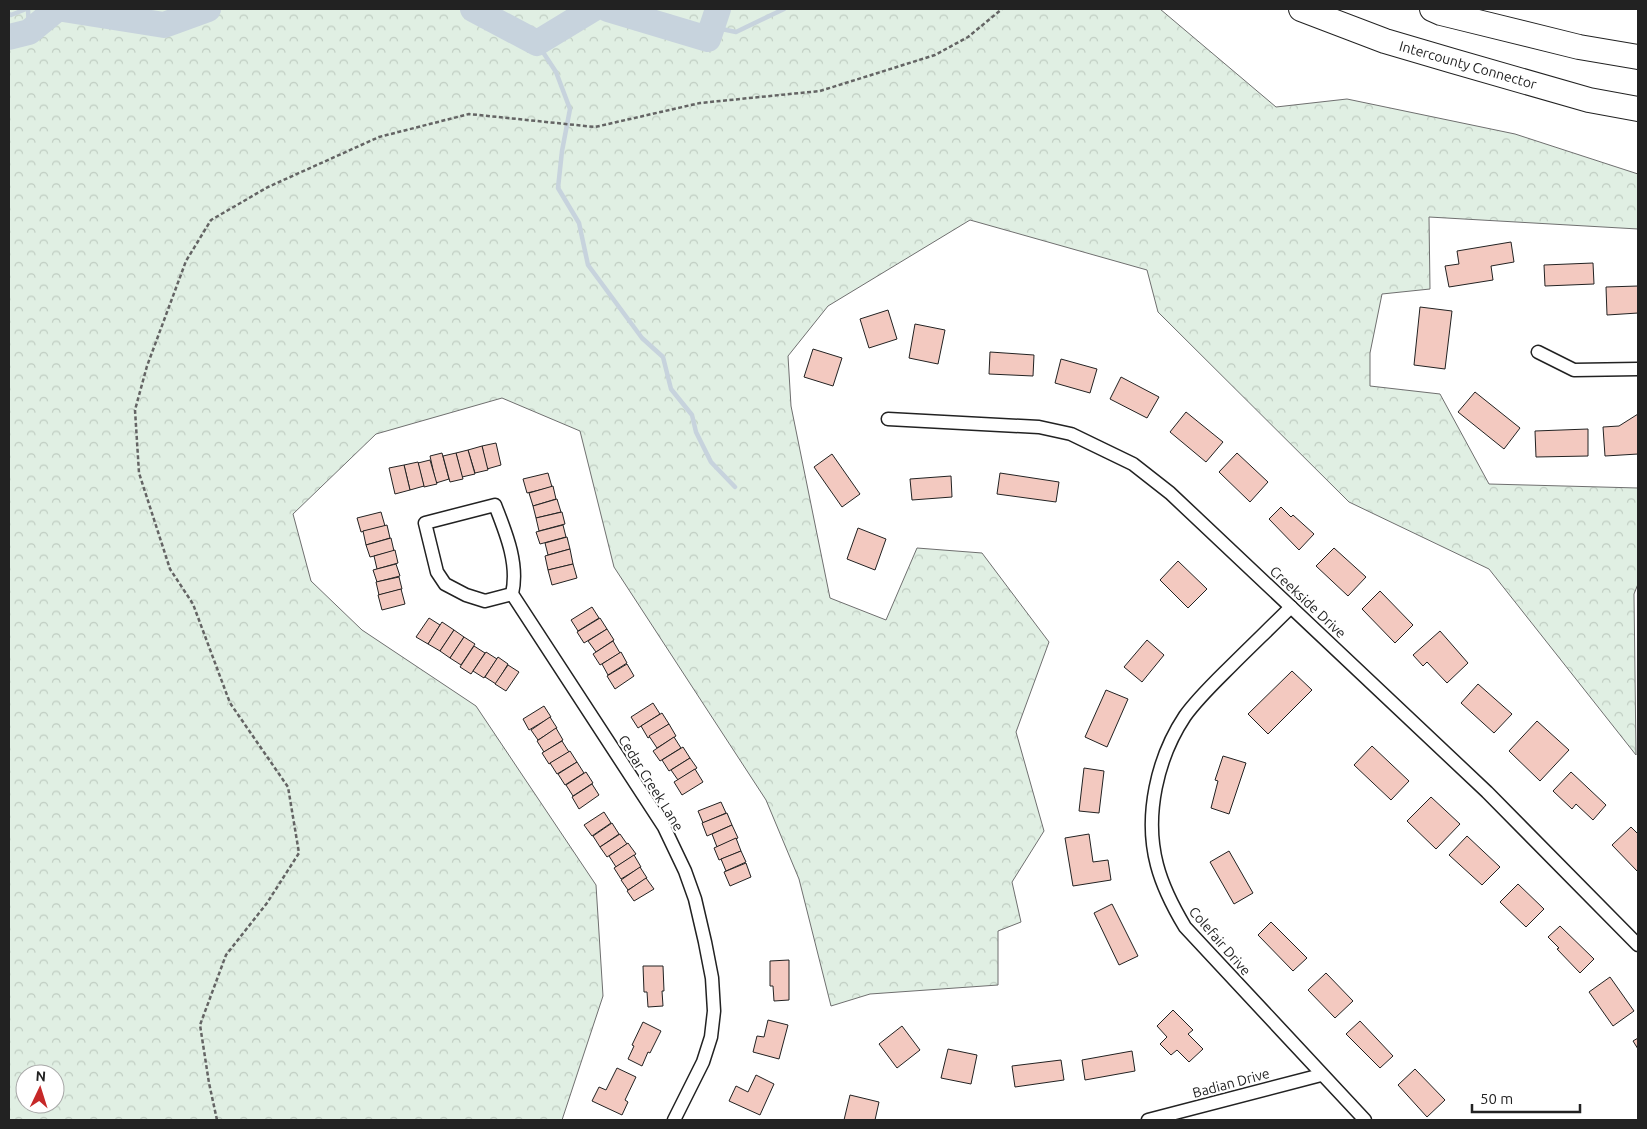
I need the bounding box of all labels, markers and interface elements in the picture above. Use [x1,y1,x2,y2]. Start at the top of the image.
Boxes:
street label: Intercounty Connector [1397,38,1539,92]
street label: Creekside Drive [1267,563,1349,641]
street label: Cedar Creek Lane [615,732,687,834]
street label: Colefair Drive [1186,903,1254,979]
north arrow [15,1064,65,1114]
street label: Badian Drive [1191,1065,1271,1101]
text: N [35,1068,47,1084]
scale bar [1472,1082,1580,1114]
text: 50 m [1480,1090,1513,1107]

